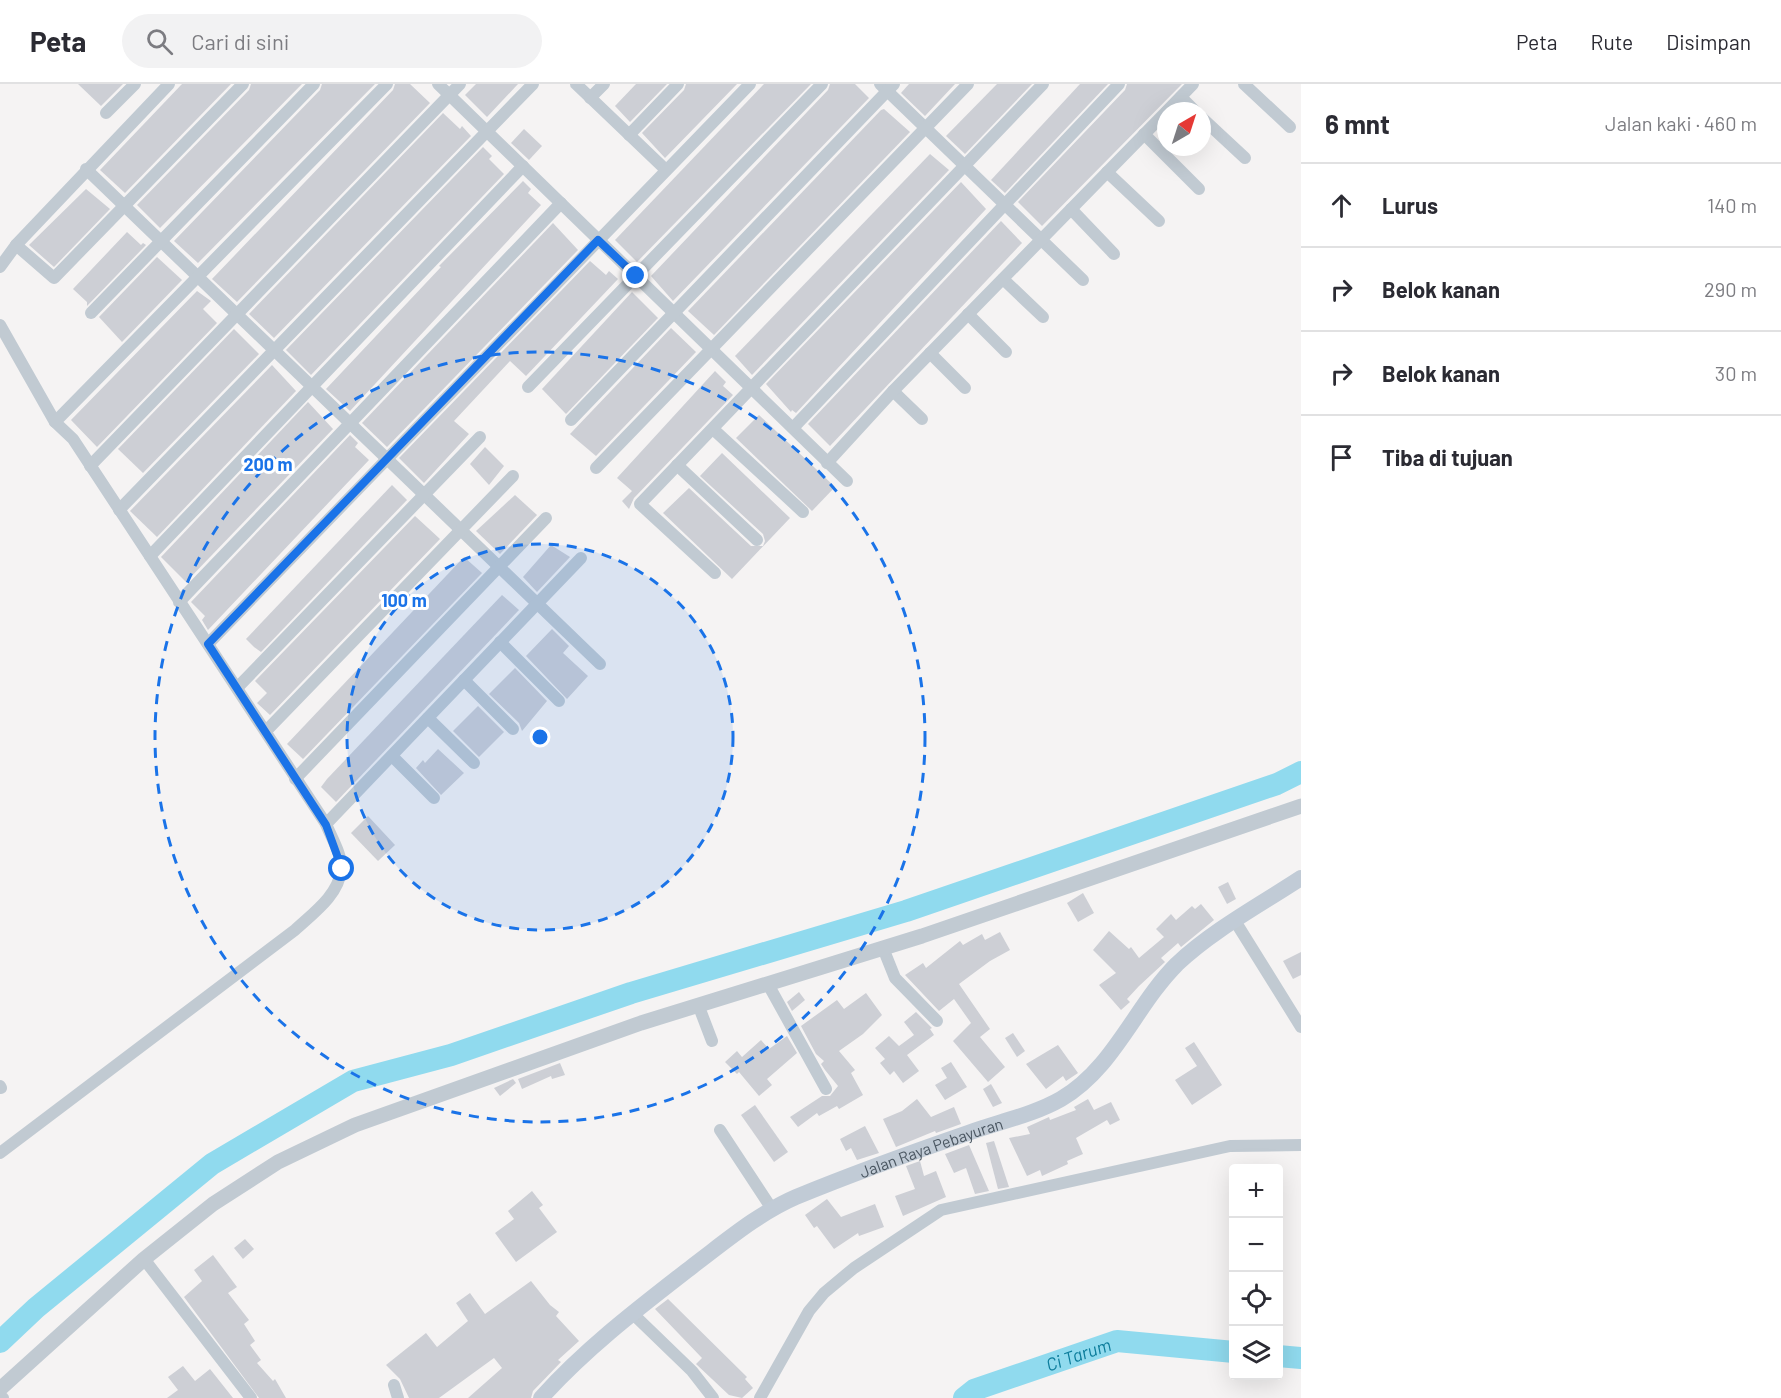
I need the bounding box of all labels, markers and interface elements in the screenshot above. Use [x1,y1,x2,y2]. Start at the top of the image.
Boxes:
search box [122,14,542,68]
text: Peta [30,24,86,58]
icon: search [143,25,176,58]
text: Cari di sini [191,28,289,54]
text: Peta [1516,29,1558,54]
text: Rute [1591,29,1633,54]
text: Disimpan [1666,29,1751,54]
north arrow [1157,102,1211,156]
text: 6 mnt [1325,108,1390,139]
text: Jalan kaki · 460 m [1605,111,1757,135]
icon: ahead [1325,189,1358,222]
text: Lurus [1382,192,1438,218]
text: 140 m [1707,193,1757,217]
route end [622,262,648,288]
icon: right [1325,273,1358,306]
text: Belok kanan [1382,276,1500,302]
text: 290 m [1704,277,1757,301]
icon: right [1325,357,1358,390]
text: Belok kanan [1382,360,1500,386]
text: 30 m [1715,361,1757,385]
icon: arrive [1325,441,1358,474]
text: Tiba di tujuan [1382,444,1513,470]
text: 200 m [243,453,293,475]
text: 100 m [381,589,427,611]
centre of rings [530,727,550,747]
route start [328,855,354,881]
street label: Jalan Raya Pebayuran [857,1113,1005,1181]
map controls [1229,1164,1283,1380]
button: + [1229,1164,1283,1218]
button: − [1229,1218,1283,1272]
button: locate [1229,1272,1283,1326]
button: layers [1229,1326,1283,1380]
water label: Ci Tarum [1043,1333,1114,1376]

